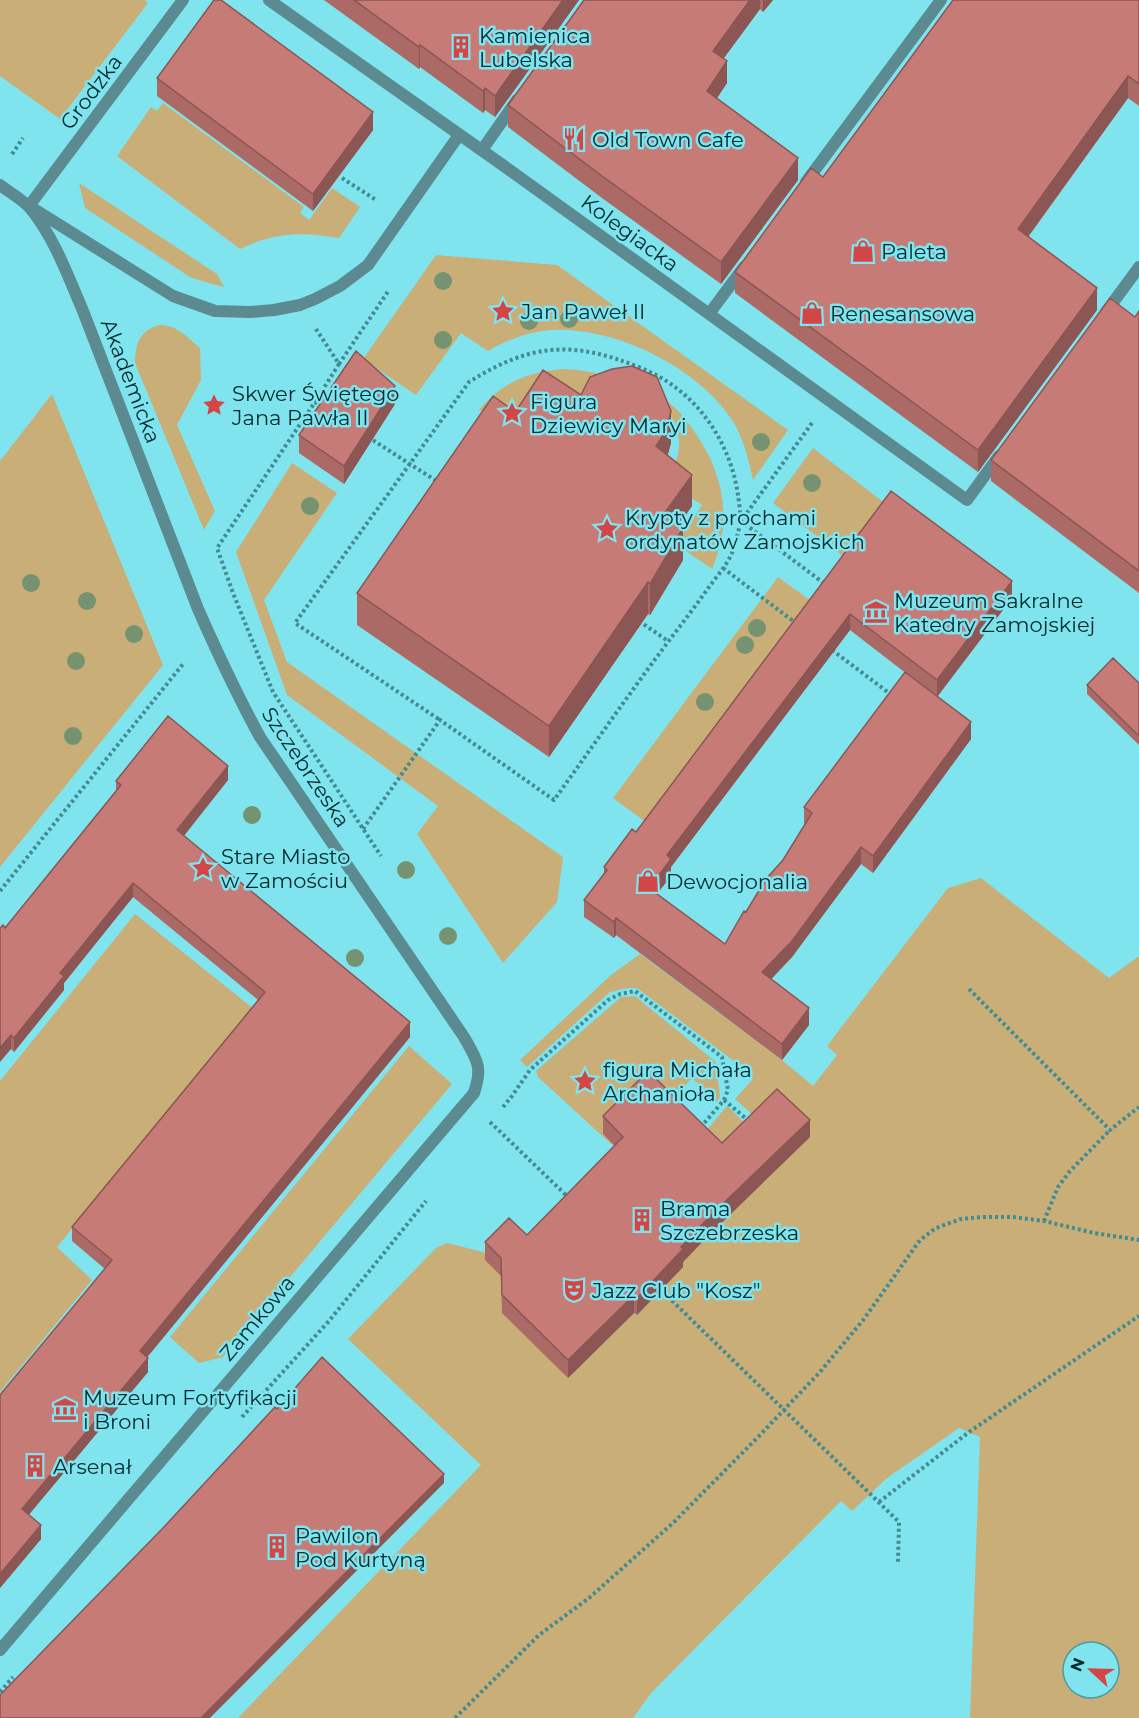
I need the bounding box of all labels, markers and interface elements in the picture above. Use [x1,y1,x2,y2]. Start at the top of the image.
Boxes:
place label: Kamienica Lubelska [479,23,591,72]
building icon: Kamienica Lubelska [448,34,474,60]
street label: Grodzka [55,50,127,134]
restaurant icon: Old Town Cafe [561,126,587,152]
place label: Old Town Cafe [592,127,744,152]
street label: Kolegiacka [576,189,684,277]
shop icon: Paleta [850,238,876,264]
place label: Paleta [881,239,947,264]
place icon: Jan Paweł II [490,298,516,324]
place label: Jan Paweł II [520,299,645,324]
shop icon: Renesansowa [799,300,825,326]
place label: Renesansowa [830,301,975,326]
street label: Akademicka [96,315,166,447]
place label: Skwer Świętego Jana Pawła II [231,381,400,430]
place label: Figura Dziewicy Maryi [530,389,687,438]
place icon: Skwer Świętego Jana Pawła II [201,392,227,418]
place icon: Figura Dziewicy Maryi [499,400,525,426]
place label: Krypty z prochami ordynatów Zamojskich [625,505,865,554]
place icon: Krypty z prochami ordynatów Zamojskich [594,516,620,542]
place label: Muzeum Sakralne Katedry Zamojskiej [894,588,1095,637]
museum icon: Muzeum Sakralne Katedry Zamojskiej [863,599,889,625]
street label: Szczebrzeska [257,702,355,832]
place label: Stare Miasto w Zamościu [221,844,350,893]
place icon: Stare Miasto w Zamościu [190,855,216,881]
shop icon: Dewocjonalia [635,868,661,894]
place label: Dewocjonalia [666,869,808,894]
place label: figura Michała Archanioła [603,1057,752,1106]
place icon: figura Michała Archanioła [572,1068,598,1094]
place label: Brama Szczebrzeska [660,1196,799,1245]
building icon: Brama Szczebrzeska [629,1207,655,1233]
street label: Zamkowa [214,1270,300,1366]
theatre icon: Jazz Club "Kosz" [561,1277,587,1303]
place label: Jazz Club "Kosz" [591,1278,761,1303]
place label: Muzeum Fortyfikacji i Broni [83,1385,297,1434]
museum icon: Muzeum Fortyfikacji i Broni [52,1396,78,1422]
building icon: Arsenał [22,1453,48,1479]
place label: Arsenał [53,1454,132,1479]
place label: Pawilon Pod Kurtyną [295,1523,426,1572]
building icon: Pawilon Pod Kurtyną [264,1534,290,1560]
north arrow [1061,1640,1121,1700]
text: N [1066,1655,1089,1674]

